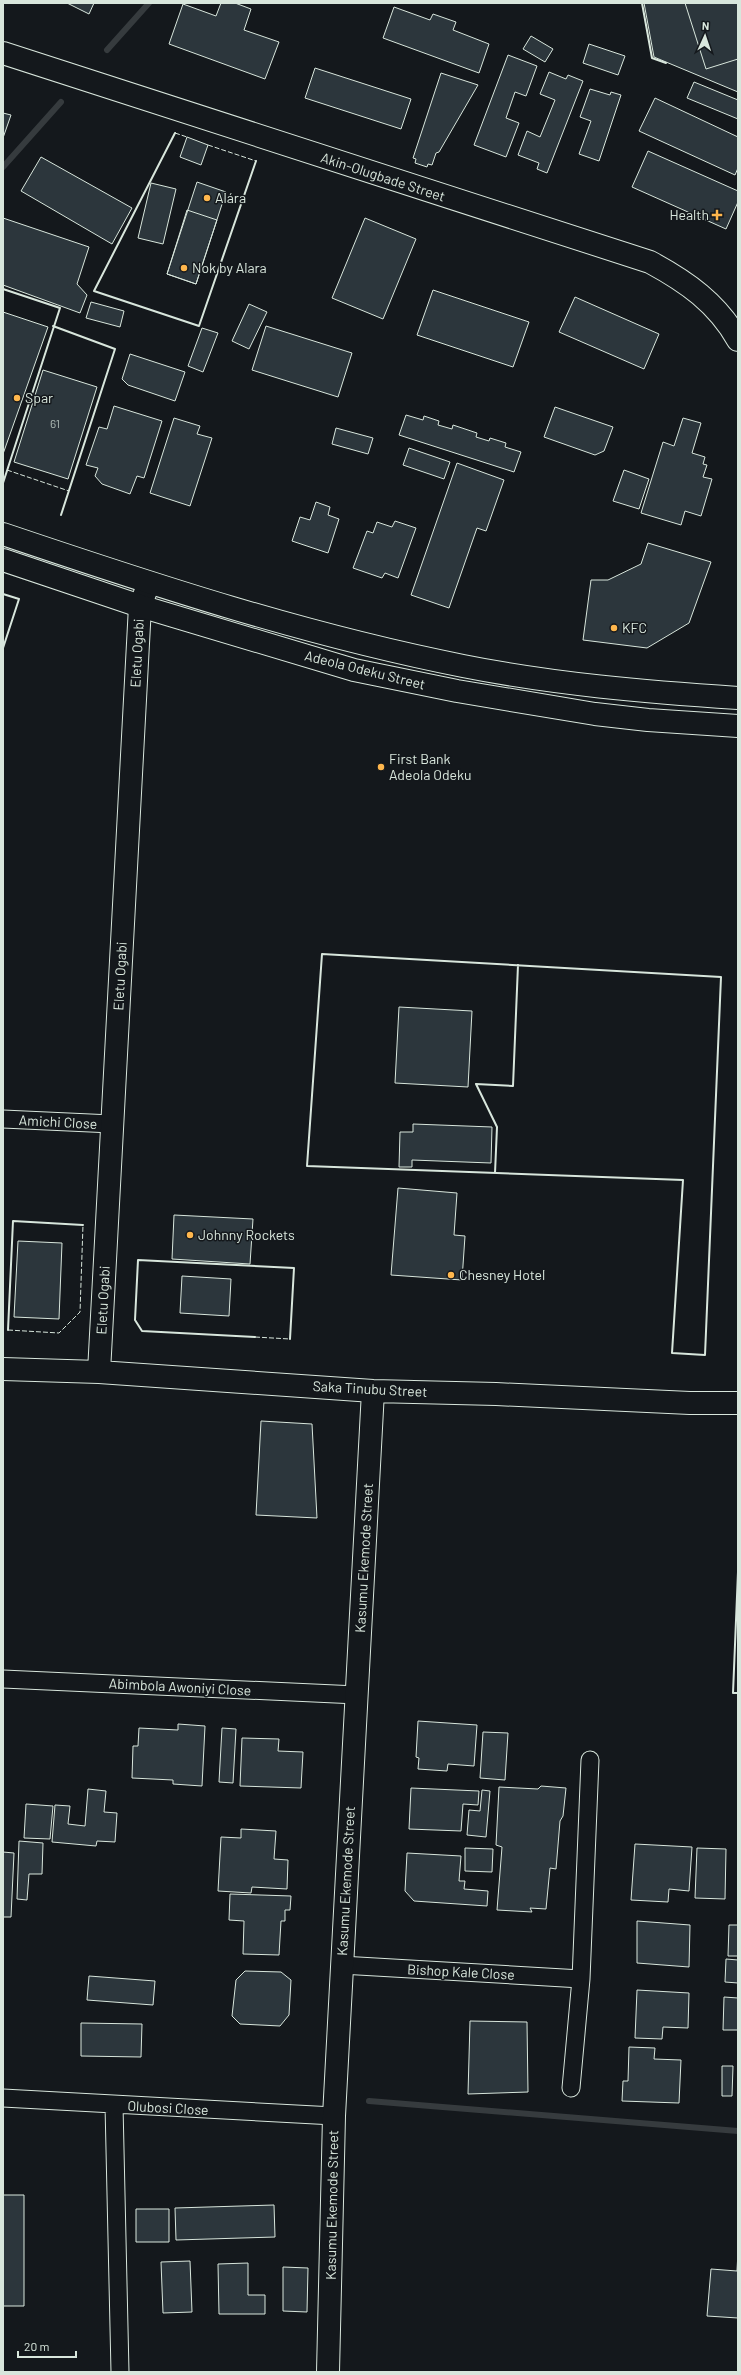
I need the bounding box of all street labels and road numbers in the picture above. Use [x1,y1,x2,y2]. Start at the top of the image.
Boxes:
street label: Akin-Olugbade Street [319,148,448,205]
street label: Eletu Ogabi [126,618,147,688]
street label: Adeola Odeku Street [303,646,427,693]
street label: Eletu Ogabi [109,941,130,1011]
street label: Amichi Close [18,1111,98,1132]
street label: Eletu Ogabi [92,1265,113,1335]
street label: Saka Tinubu Street [312,1377,428,1400]
street label: Kasumu Ekemode Street [351,1483,376,1633]
street label: Abimbola Awoniyi Close [108,1674,252,1699]
street label: Kasumu Ekemode Street [333,1806,358,1956]
street label: Bishop Kale Close [407,1960,515,1983]
street label: Olubosi Close [127,2097,209,2118]
street label: Kasumu Ekemode Street [322,2130,341,2280]

